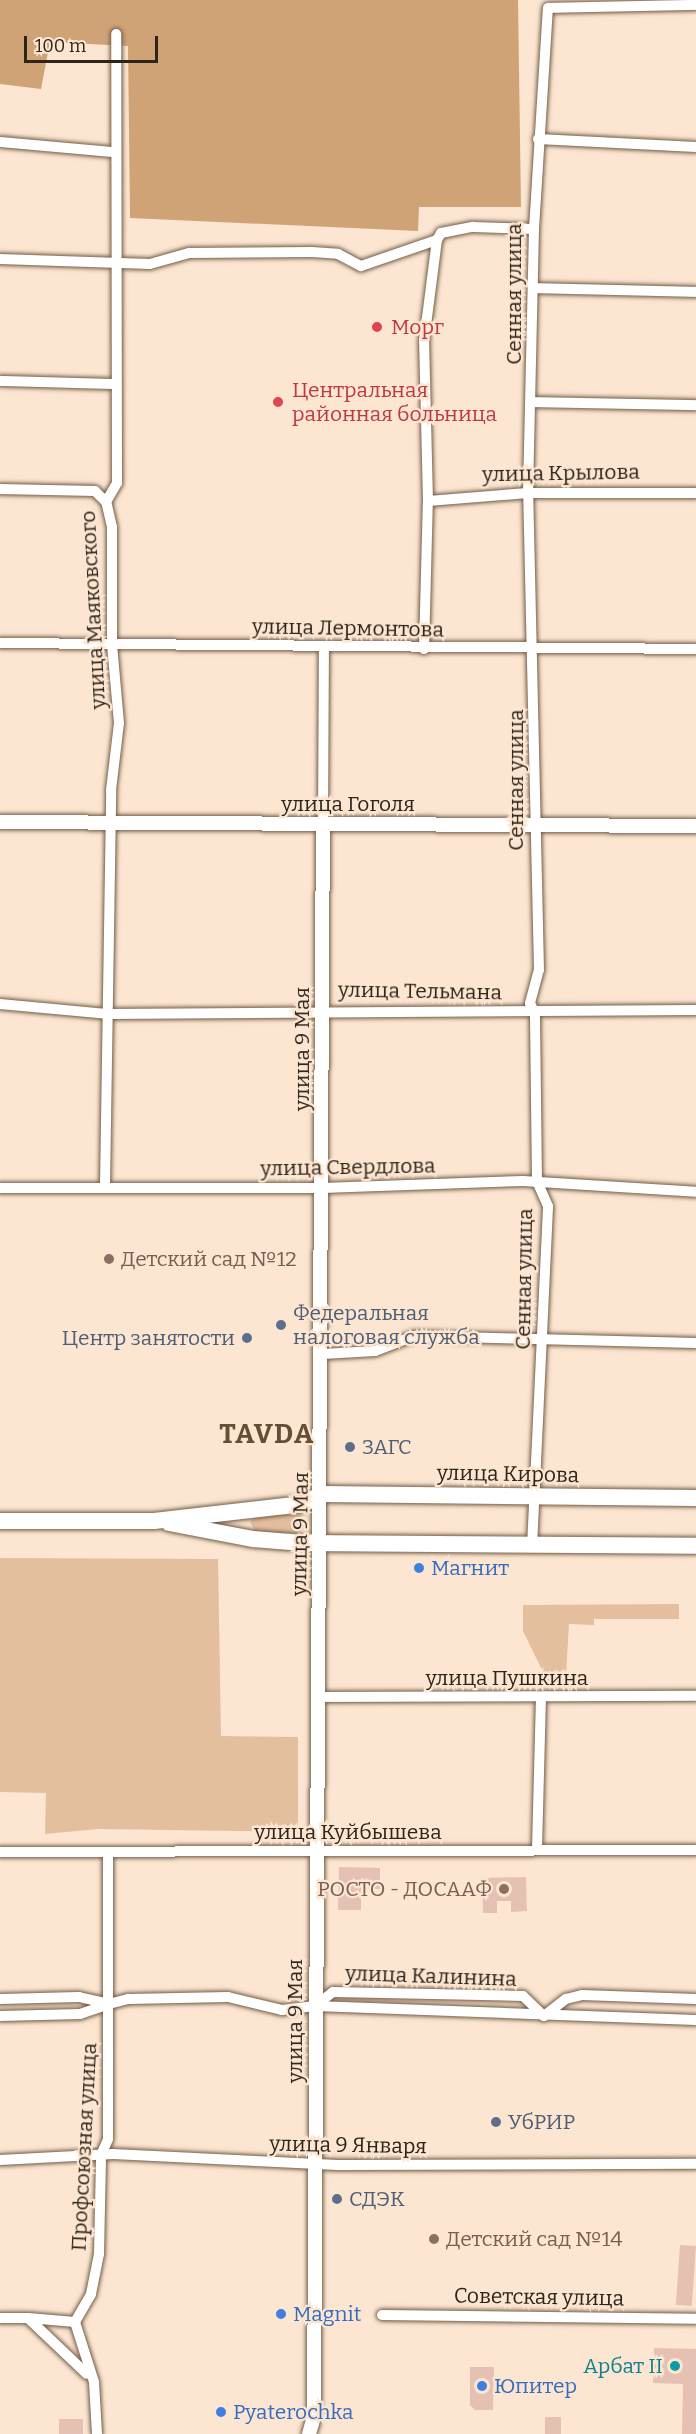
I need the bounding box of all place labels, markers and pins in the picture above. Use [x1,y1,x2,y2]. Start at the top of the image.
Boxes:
place label: Морг [391,314,444,340]
marker: Морг [368,318,386,336]
place label: Центральная районная больница [292,377,497,427]
marker: Центральная районная больница [269,393,287,411]
place label: Детский сад №12 [121,1246,297,1272]
marker: Детский сад №12 [102,1252,116,1266]
place label: Федеральная налоговая служба [293,1300,480,1350]
marker: Федеральная налоговая служба [274,1318,288,1332]
place label: Центр занятости [62,1325,235,1351]
marker: Центр занятости [240,1331,254,1345]
place label: ЗАГС [362,1434,412,1460]
marker: ЗАГС [343,1440,357,1454]
place label: Магнит [431,1555,509,1581]
marker: Магнит [412,1561,426,1575]
place label: РОСТО - ДОСААФ [317,1876,492,1902]
marker: РОСТО - ДОСААФ [497,1882,511,1896]
place label: УбРИР [508,2109,575,2135]
marker: УбРИР [489,2115,503,2129]
place label: СДЭК [349,2186,405,2212]
marker: СДЭК [330,2192,344,2206]
place label: Детский сад №14 [446,2226,622,2252]
marker: Детский сад №14 [427,2232,441,2246]
place label: Magnit [293,2301,361,2327]
marker: Magnit [274,2307,288,2321]
place label: Арбат II [583,2353,663,2379]
marker: Арбат II [668,2359,682,2373]
place label: Юпитер [494,2373,577,2399]
marker: Юпитер [475,2379,489,2393]
place label: Pyaterochka [233,2399,353,2425]
marker: Pyaterochka [214,2405,228,2419]

